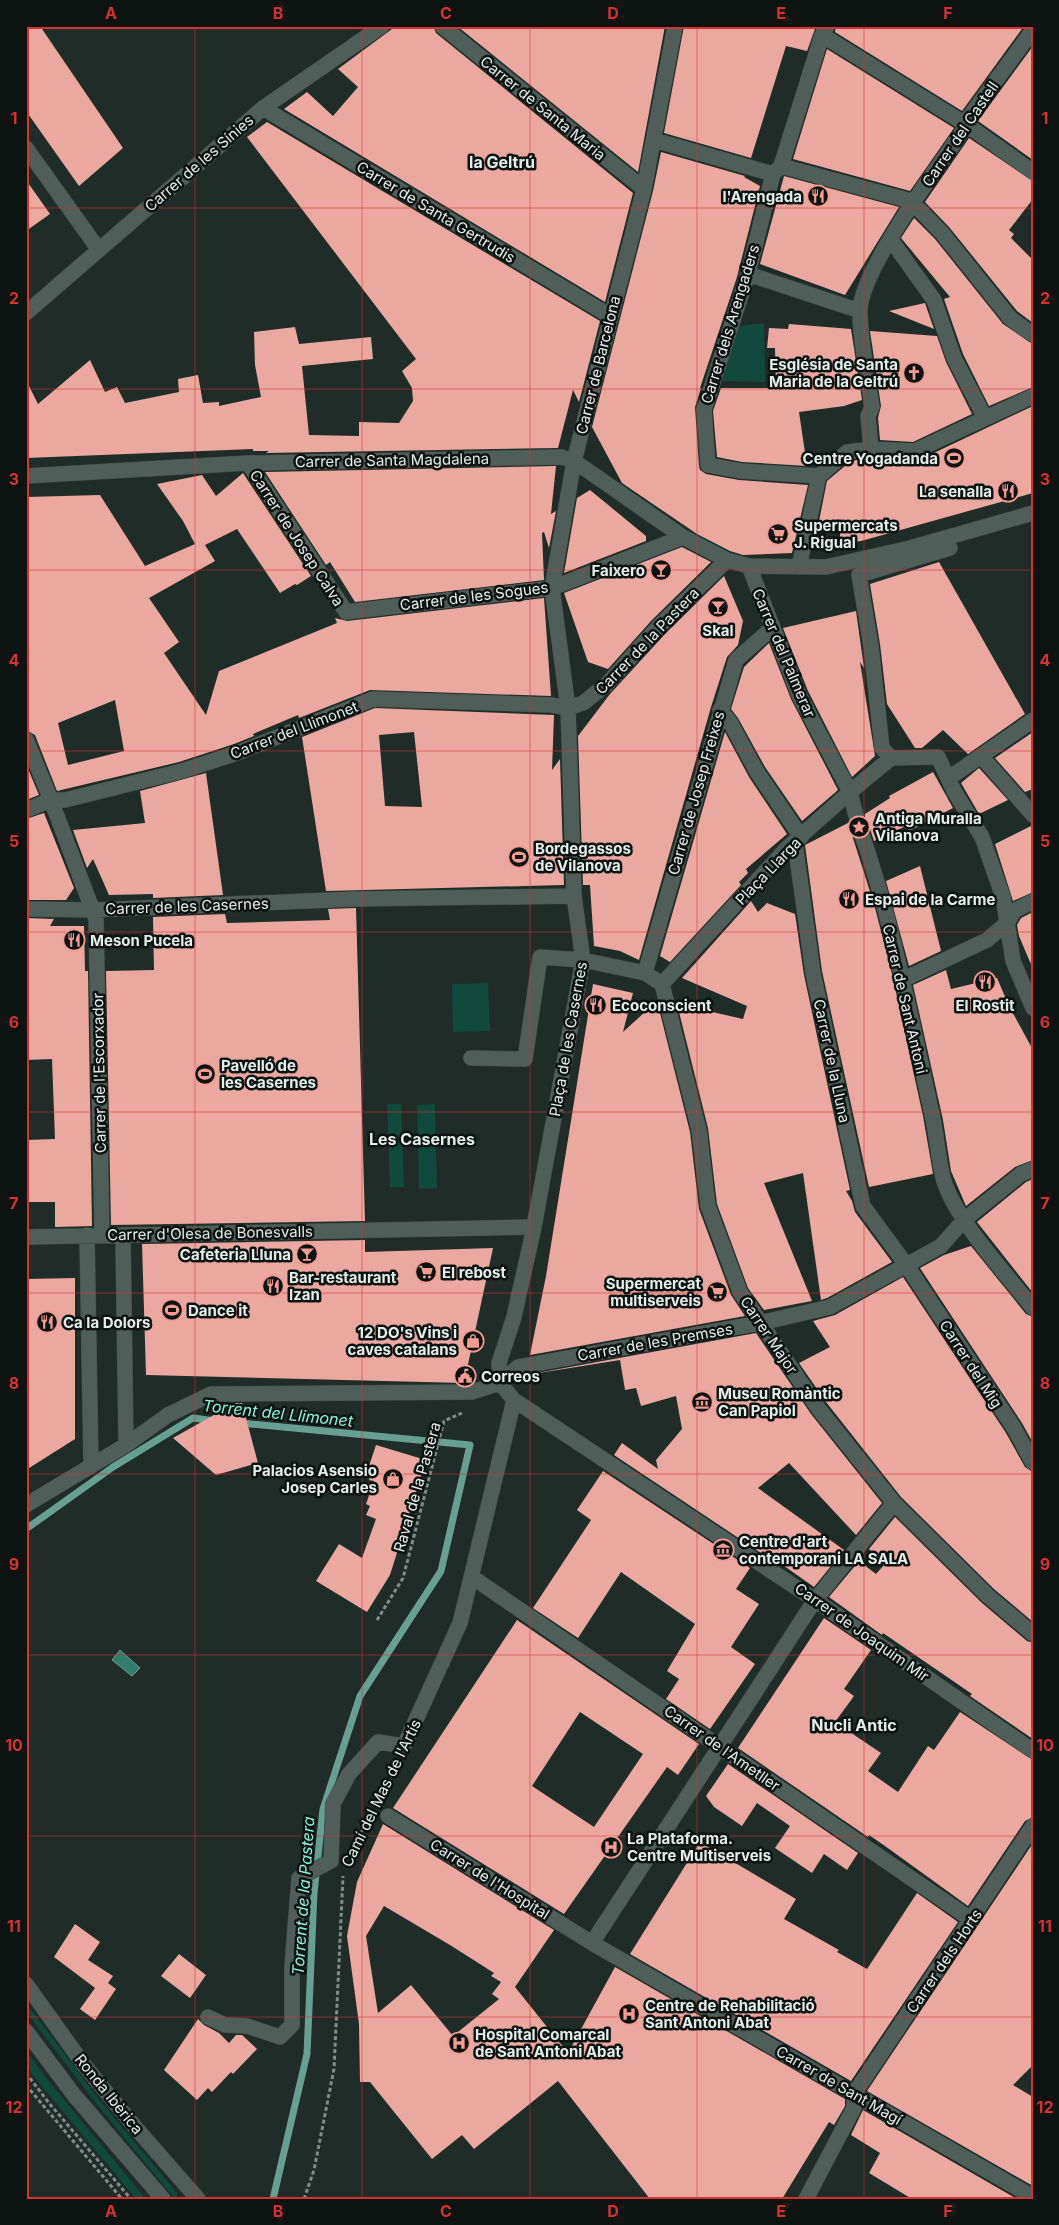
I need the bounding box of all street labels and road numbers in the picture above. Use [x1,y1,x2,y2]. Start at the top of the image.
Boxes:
street label: Carrer de Santa Maria [476,52,610,164]
street label: Carrer del Castell [918,78,1002,190]
street label: Carrer de les Sínies [141,110,257,216]
street label: Carrer de Santa Gertrudis [353,157,519,267]
street label: Carrer dels Arengaders [697,242,763,406]
street label: Carrer de Barcelona [572,294,624,436]
street label: Carrer de Santa Magdalena [295,449,489,471]
street label: Carrer de Josep Calva [246,466,348,610]
street label: Carrer de les Sogues [399,577,549,615]
street label: Carrer de la Pastera [591,584,703,698]
street label: Carrer del Palmerar [748,586,820,721]
street label: Carrer del Llimonet [227,697,361,763]
street label: Carrer de Josep Freixes [663,709,729,877]
street label: Plaça Llarga [731,833,805,909]
street label: Carrer de les Casernes [105,894,269,918]
street label: Carrer de Sant Antoni [879,922,931,1076]
street label: Plaça de les Casernes [545,960,591,1118]
street label: Carrer de l'Escorxador [88,992,110,1153]
street label: Carrer de la Lluna [810,997,854,1125]
street label: Carrer d'Olesa de Bonesvalls [107,1222,313,1244]
street label: Carrer Major [736,1293,802,1378]
street label: Carrer del Mig [935,1316,1007,1412]
street label: Carrer de les Premses [576,1319,734,1365]
street label: Raval de la Pastera [389,1420,445,1554]
street label: Carrer de Joaquim Mir [791,1578,933,1686]
street label: Carrer de l'Ametller [660,1701,784,1795]
street label: Camí del Mas de l'Artís [337,1716,425,1870]
street label: Carrer de l'Hospital [427,1835,553,1923]
street label: Carrer dels Horts [902,1905,986,2017]
street label: Carrer de Sant Magí [773,2041,906,2129]
street label: Ronda Ibèrica [71,2050,147,2138]

